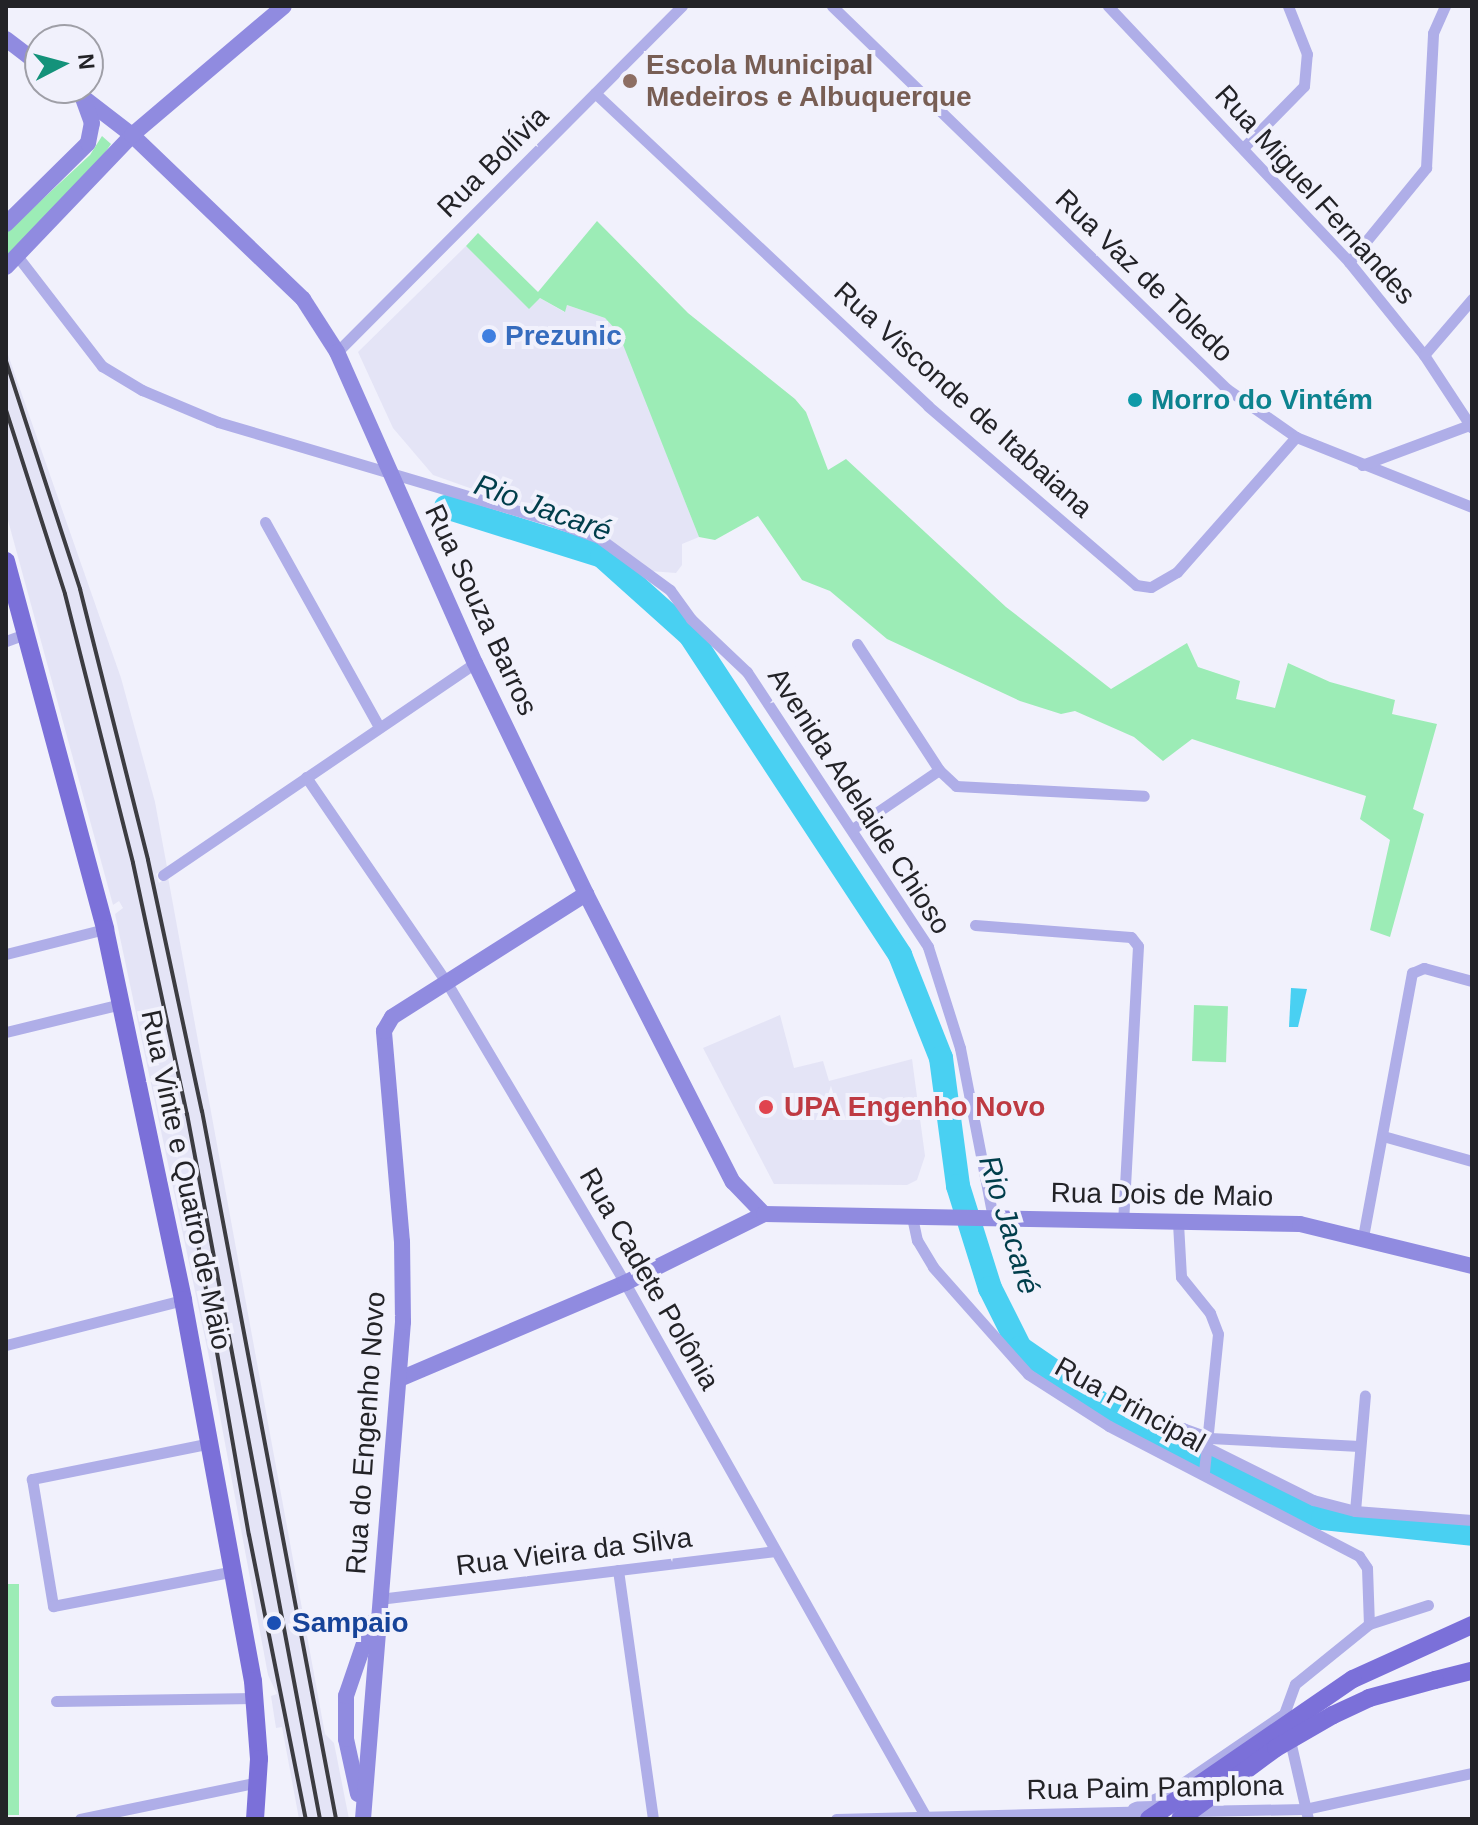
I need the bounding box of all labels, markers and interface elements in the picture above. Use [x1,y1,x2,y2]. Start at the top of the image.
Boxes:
north arrow [24,24,104,104]
place label: Escola Municipal Medeiros e Albuquerque [646,48,973,114]
text: N [73,52,100,71]
marker: Escola Municipal Medeiros e Albuquerque [621,72,639,90]
street label: Rua Miguel Fernandes [1208,79,1422,311]
street label: Rua Bolívia [430,99,556,225]
street label: Rua Vaz de Toledo [1048,182,1240,370]
street label: Rua Visconde de Itabaiana [827,275,1099,525]
place label: Prezunic [505,319,622,353]
marker: Prezunic [480,327,498,345]
place label: Morro do Vintém [1151,383,1373,417]
marker: Morro do Vintém [1126,391,1144,409]
water label: Rio Jacaré [469,467,617,549]
street label: Rua Souza Barros [417,499,545,721]
street label: Avenida Adelaide Chioso [760,661,958,941]
street label: Rua Vinte e Quatro de Maio [134,1007,238,1353]
place label: UPA Engenho Novo [784,1090,1046,1124]
marker: UPA Engenho Novo [755,1096,777,1118]
water label: Rio Jacaré [971,1151,1047,1299]
street label: Rua Cadete Polônia [572,1162,726,1396]
street label: Rua Dois de Maio [1050,1176,1274,1214]
street label: Rua do Engenho Novo [339,1291,393,1575]
street label: Rua Principal [1049,1350,1211,1460]
street label: Rua Vieira da Silva [454,1521,694,1583]
place label: Sampaio [292,1606,409,1640]
marker: Sampaio [263,1612,285,1634]
street label: Rua Paim Pamplona [1026,1769,1284,1807]

